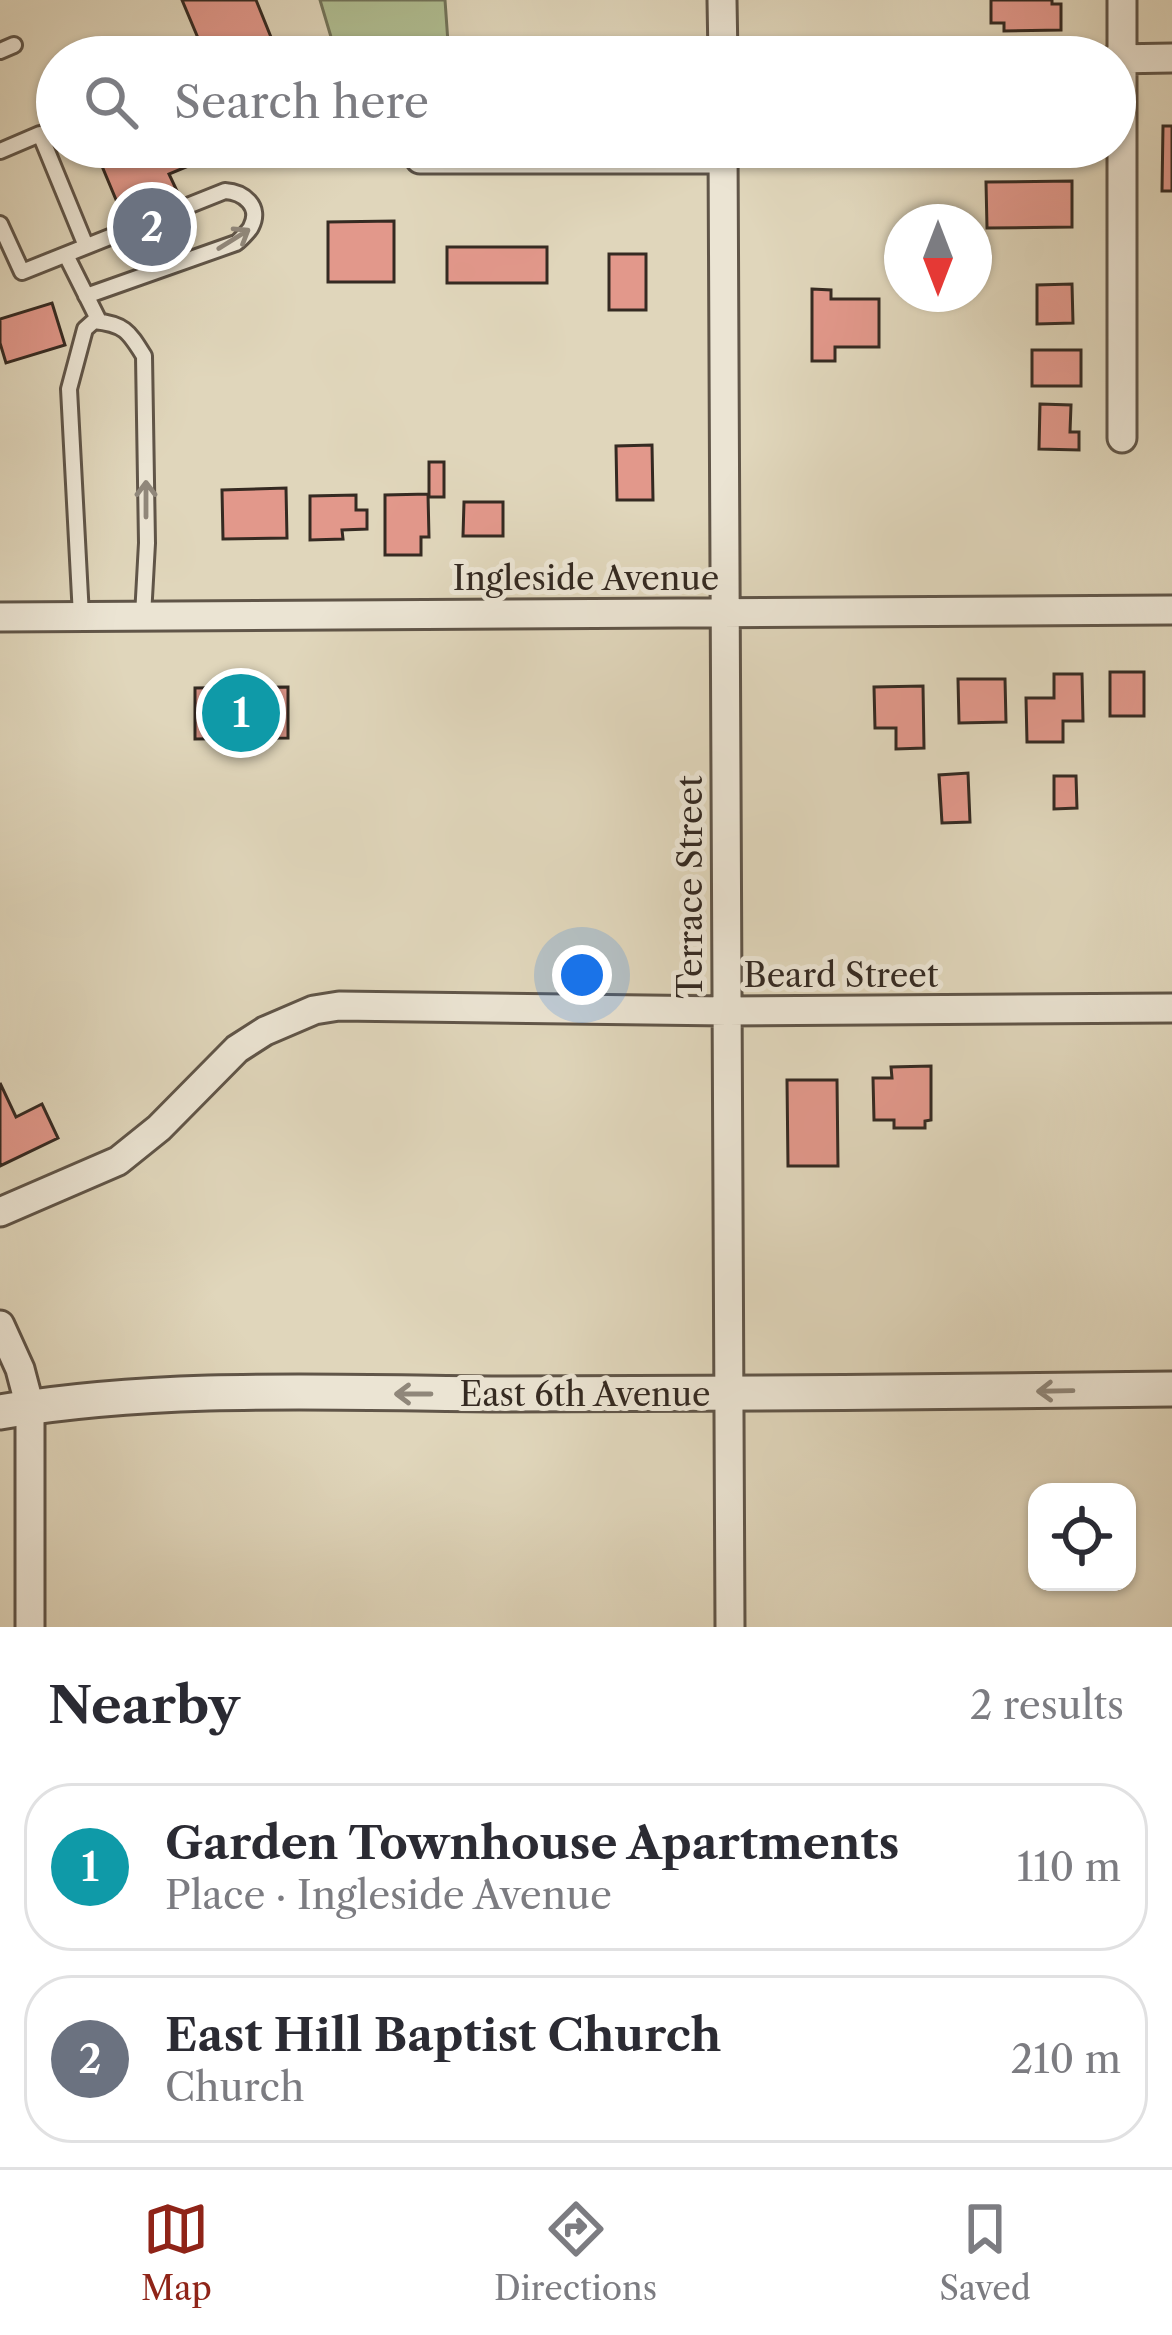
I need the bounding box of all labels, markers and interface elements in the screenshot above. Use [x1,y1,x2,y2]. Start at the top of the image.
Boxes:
search box [36,36,1136,168]
icon: search [78,69,144,135]
text: Search here [174,74,429,130]
pin: 2 [113,182,191,272]
north arrow [884,204,992,312]
one-way arrow [216,227,250,251]
one-way arrow [135,480,157,519]
street label: Ingleside Avenue [453,558,719,599]
pin: 1 [202,668,280,758]
street label: Terrace Street [670,775,711,999]
your location [552,945,612,1005]
street label: Beard Street [744,955,939,996]
street label: East 6th Avenue [459,1374,711,1415]
one-way arrow [1036,1379,1075,1402]
one-way arrow [394,1383,433,1405]
map controls [1028,1483,1136,1591]
button: locate [1028,1483,1136,1591]
text: Nearby [48,1674,240,1736]
text: 2 results [970,1681,1124,1729]
text: Garden Townhouse Apartments [165,1815,899,1871]
text: 1 [81,1843,99,1891]
text: 110 m [1017,1843,1121,1891]
text: Place · Ingleside Avenue [165,1871,612,1919]
text: East Hill Baptist Church [165,2007,721,2063]
text: 2 [78,2035,102,2083]
text: 210 m [1011,2035,1121,2083]
text: Church [165,2063,304,2111]
tab: Map [141,2196,212,2309]
tab: Directions [494,2196,657,2309]
tab: Saved [939,2196,1031,2309]

